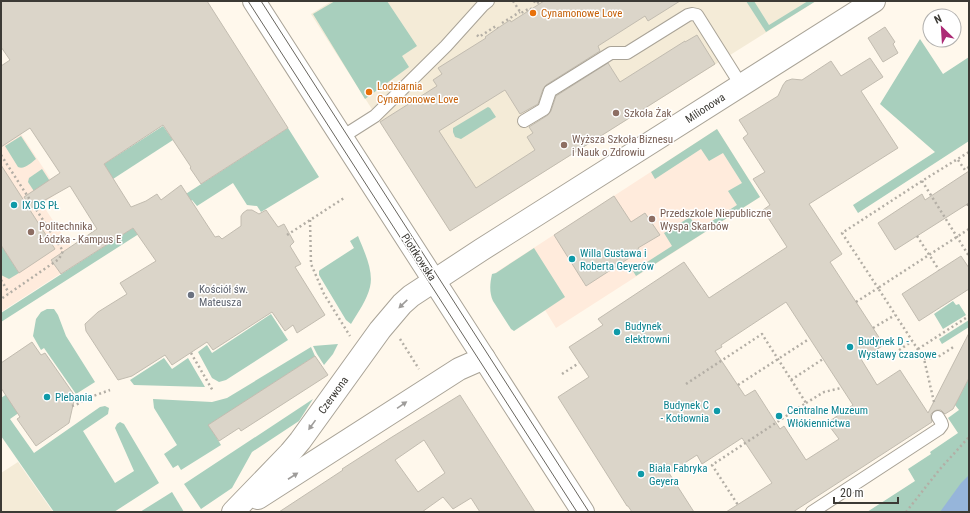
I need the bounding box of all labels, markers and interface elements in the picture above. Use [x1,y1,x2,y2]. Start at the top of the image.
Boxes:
place label: Cynamonowe Love [541,7,622,20]
marker: Cynamonowe Love [528,8,538,18]
north arrow [922,8,962,48]
text: N [932,12,944,27]
place label: Lodziarnia Cynamonowe Love [377,80,458,106]
marker: Lodziarnia Cynamonowe Love [364,87,374,97]
street label: Milionowa [683,91,728,126]
place label: Szkoła Żak [624,107,672,120]
marker: Szkoła Żak [611,108,621,118]
place label: Wyższa Szkoła Biznesu i Nauk o Zdrowiu [572,133,673,159]
marker: Wyższa Szkoła Biznesu i Nauk o Zdrowiu [559,140,569,150]
place label: IX DS PŁ [22,199,59,212]
marker: IX DS PŁ [9,200,19,210]
place label: Przedszkole Niepubliczne Wyspa Skarbów [660,207,771,233]
marker: Przedszkole Niepubliczne Wyspa Skarbów [647,214,657,224]
place label: Politechnika Łódzka - Kampus E [39,220,122,246]
marker: Politechnika Łódzka - Kampus E [26,227,36,237]
street label: Piotrkowska [399,231,439,283]
place label: Willa Gustawa i Roberta Geyerów [580,247,654,273]
marker: Willa Gustawa i Roberta Geyerów [567,254,577,264]
place label: Kościół św. Mateusza [199,283,248,309]
marker: Kościół św. Mateusza [186,290,196,300]
one-way arrow [398,299,408,308]
place label: Budynek elektrowni [625,320,670,346]
marker: Budynek elektrowni [612,327,622,337]
place label: Budynek D - Wystawy czasowe [858,335,937,361]
marker: Budynek D - Wystawy czasowe [845,342,855,352]
street label: Czerwona [316,374,351,416]
place label: Plebania [55,391,93,404]
marker: Plebania [42,392,52,402]
place label: Budynek C - Kotłownia [661,399,709,425]
one-way arrow [397,401,407,409]
place label: Centralne Muzeum Włókiennictwa [787,404,868,430]
marker: Budynek C - Kotłownia [712,406,722,416]
marker: Centralne Muzeum Włókiennictwa [774,411,784,421]
one-way arrow [307,420,316,431]
place label: Biała Fabryka Geyera [649,462,707,488]
marker: Biała Fabryka Geyera [636,469,646,479]
one-way arrow [287,472,299,479]
scale bar [834,479,898,505]
text: 20 m [840,486,864,500]

